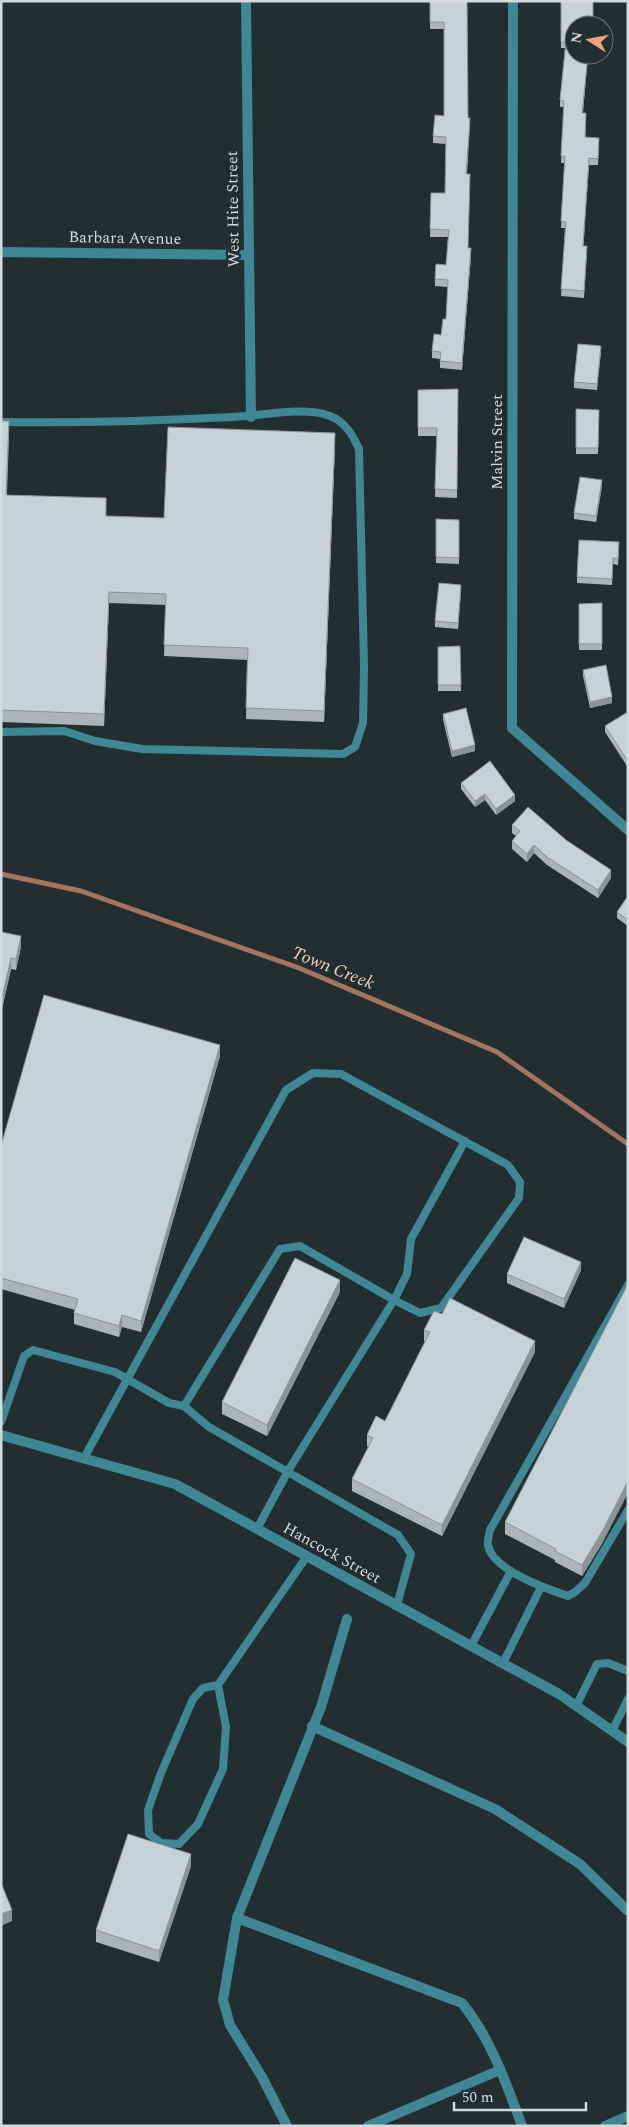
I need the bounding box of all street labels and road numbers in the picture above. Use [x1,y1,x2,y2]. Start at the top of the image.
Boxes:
street label: West Hite Street [220,150,246,268]
street label: Barbara Avenue [68,225,182,251]
street label: Malvin Street [485,394,509,490]
street label: Hancock Street [278,1516,386,1590]

